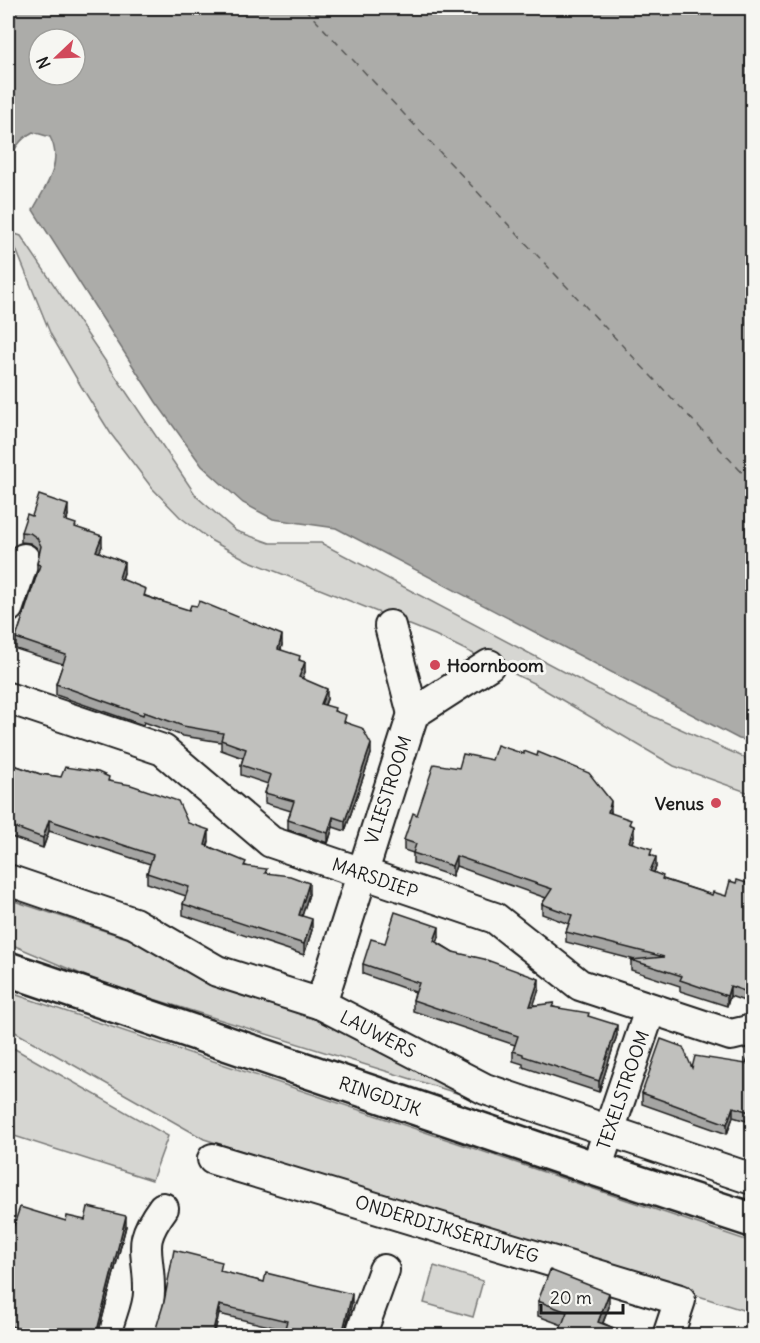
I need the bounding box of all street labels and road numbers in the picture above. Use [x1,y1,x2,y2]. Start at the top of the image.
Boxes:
street label: VLIESTROOM [360,733,416,847]
street label: MARSDIEP [329,853,421,903]
street label: LAUWERS [336,1005,420,1063]
street label: TEXELSTROOM [592,1027,654,1153]
street label: RINGDIJK [336,1071,424,1121]
street label: ONDERDIJKSERIJWEG [352,1190,542,1268]

